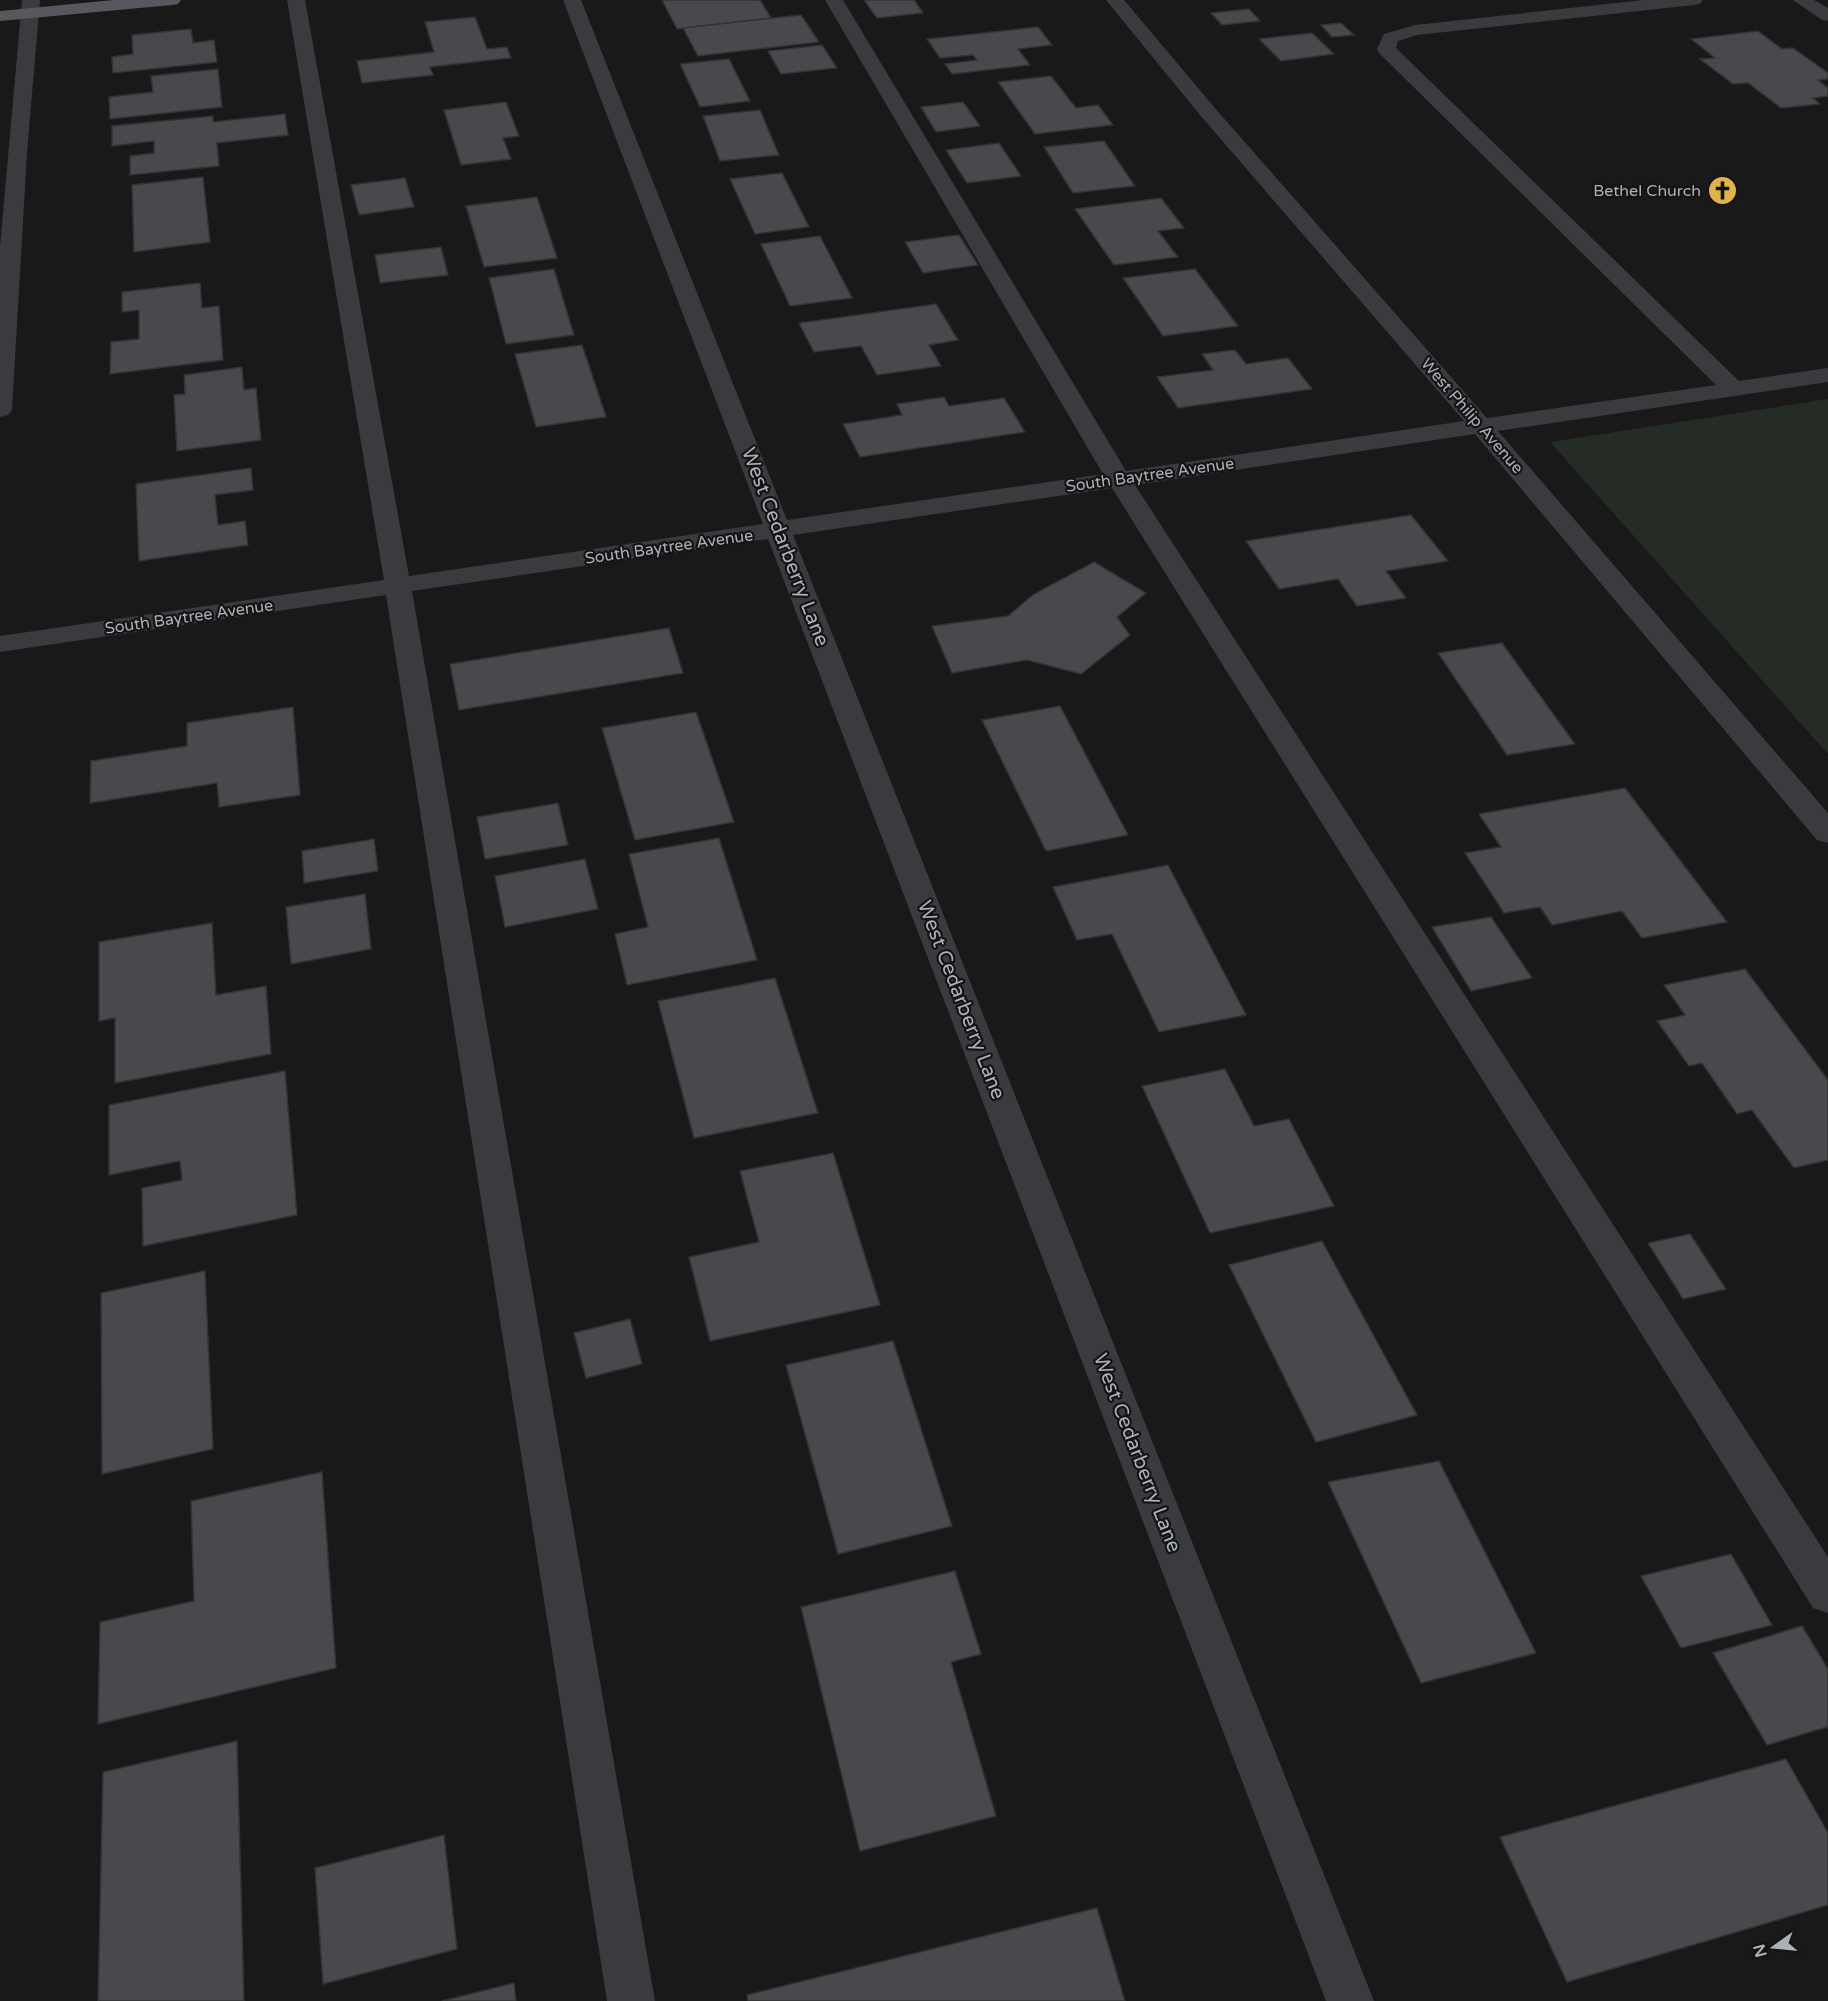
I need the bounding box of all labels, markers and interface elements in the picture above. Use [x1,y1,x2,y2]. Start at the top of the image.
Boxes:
church icon: Bethel Church [1706,175,1738,207]
place label: Bethel Church [1593,181,1701,201]
street label: West Philip Avenue [1416,354,1528,478]
street label: West Cedarberry Lane [736,444,834,650]
street label: South Baytree Avenue [1065,453,1235,497]
street label: South Baytree Avenue [584,525,754,569]
street label: South Baytree Avenue [104,595,274,639]
street label: West Cedarberry Lane [912,897,1010,1103]
street label: West Cedarberry Lane [1088,1350,1186,1556]
north arrow [1744,1917,1804,1977]
text: N [1749,1942,1772,1959]

